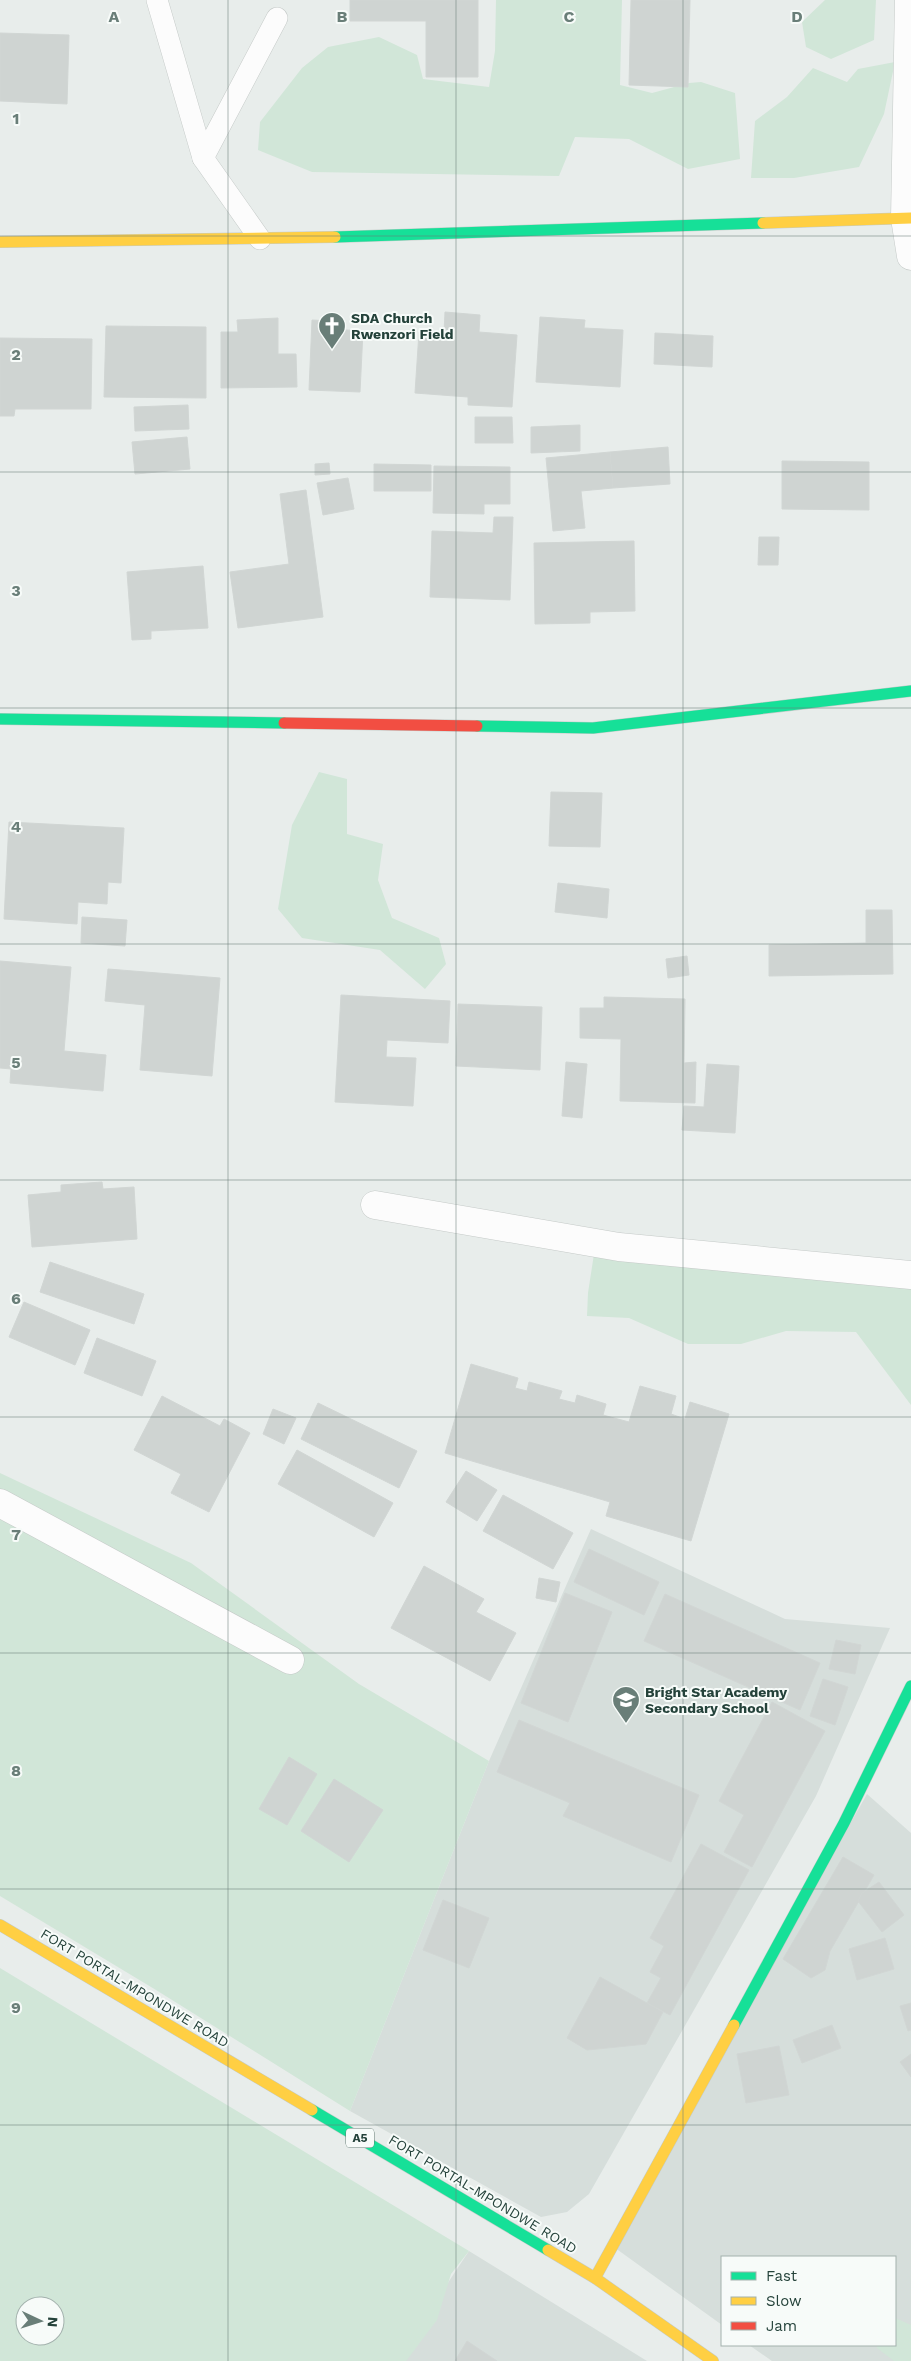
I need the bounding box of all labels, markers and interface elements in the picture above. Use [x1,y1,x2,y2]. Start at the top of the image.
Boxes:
text: A [109,7,120,26]
text: B [337,7,348,26]
text: C [564,7,575,26]
text: D [791,7,803,26]
text: 1 [13,109,19,128]
place label: SDA Church Rwenzori Field [351,310,454,342]
church icon: SDA Church Rwenzori Field [317,311,347,350]
text: 2 [11,345,21,364]
text: 3 [11,581,21,600]
text: 4 [11,817,21,836]
text: 5 [11,1053,21,1072]
text: 6 [11,1289,21,1308]
text: 7 [11,1525,21,1544]
place label: Bright Star Academy Secondary School [645,1684,787,1716]
school or university icon: Bright Star Academy Secondary School [611,1685,641,1724]
text: 8 [11,1761,21,1780]
street label: FORT PORTAL-MPONDWE ROAD [38,1925,232,2051]
text: 9 [11,1998,21,2017]
road number: A5 [346,2128,374,2148]
street label: FORT PORTAL-MPONDWE ROAD [386,2131,580,2257]
legend [721,2256,896,2346]
text: Fast [766,2267,798,2285]
text: Slow [766,2292,802,2310]
north arrow [15,2296,65,2346]
text: N [45,2316,61,2328]
text: Jam [766,2317,797,2335]

